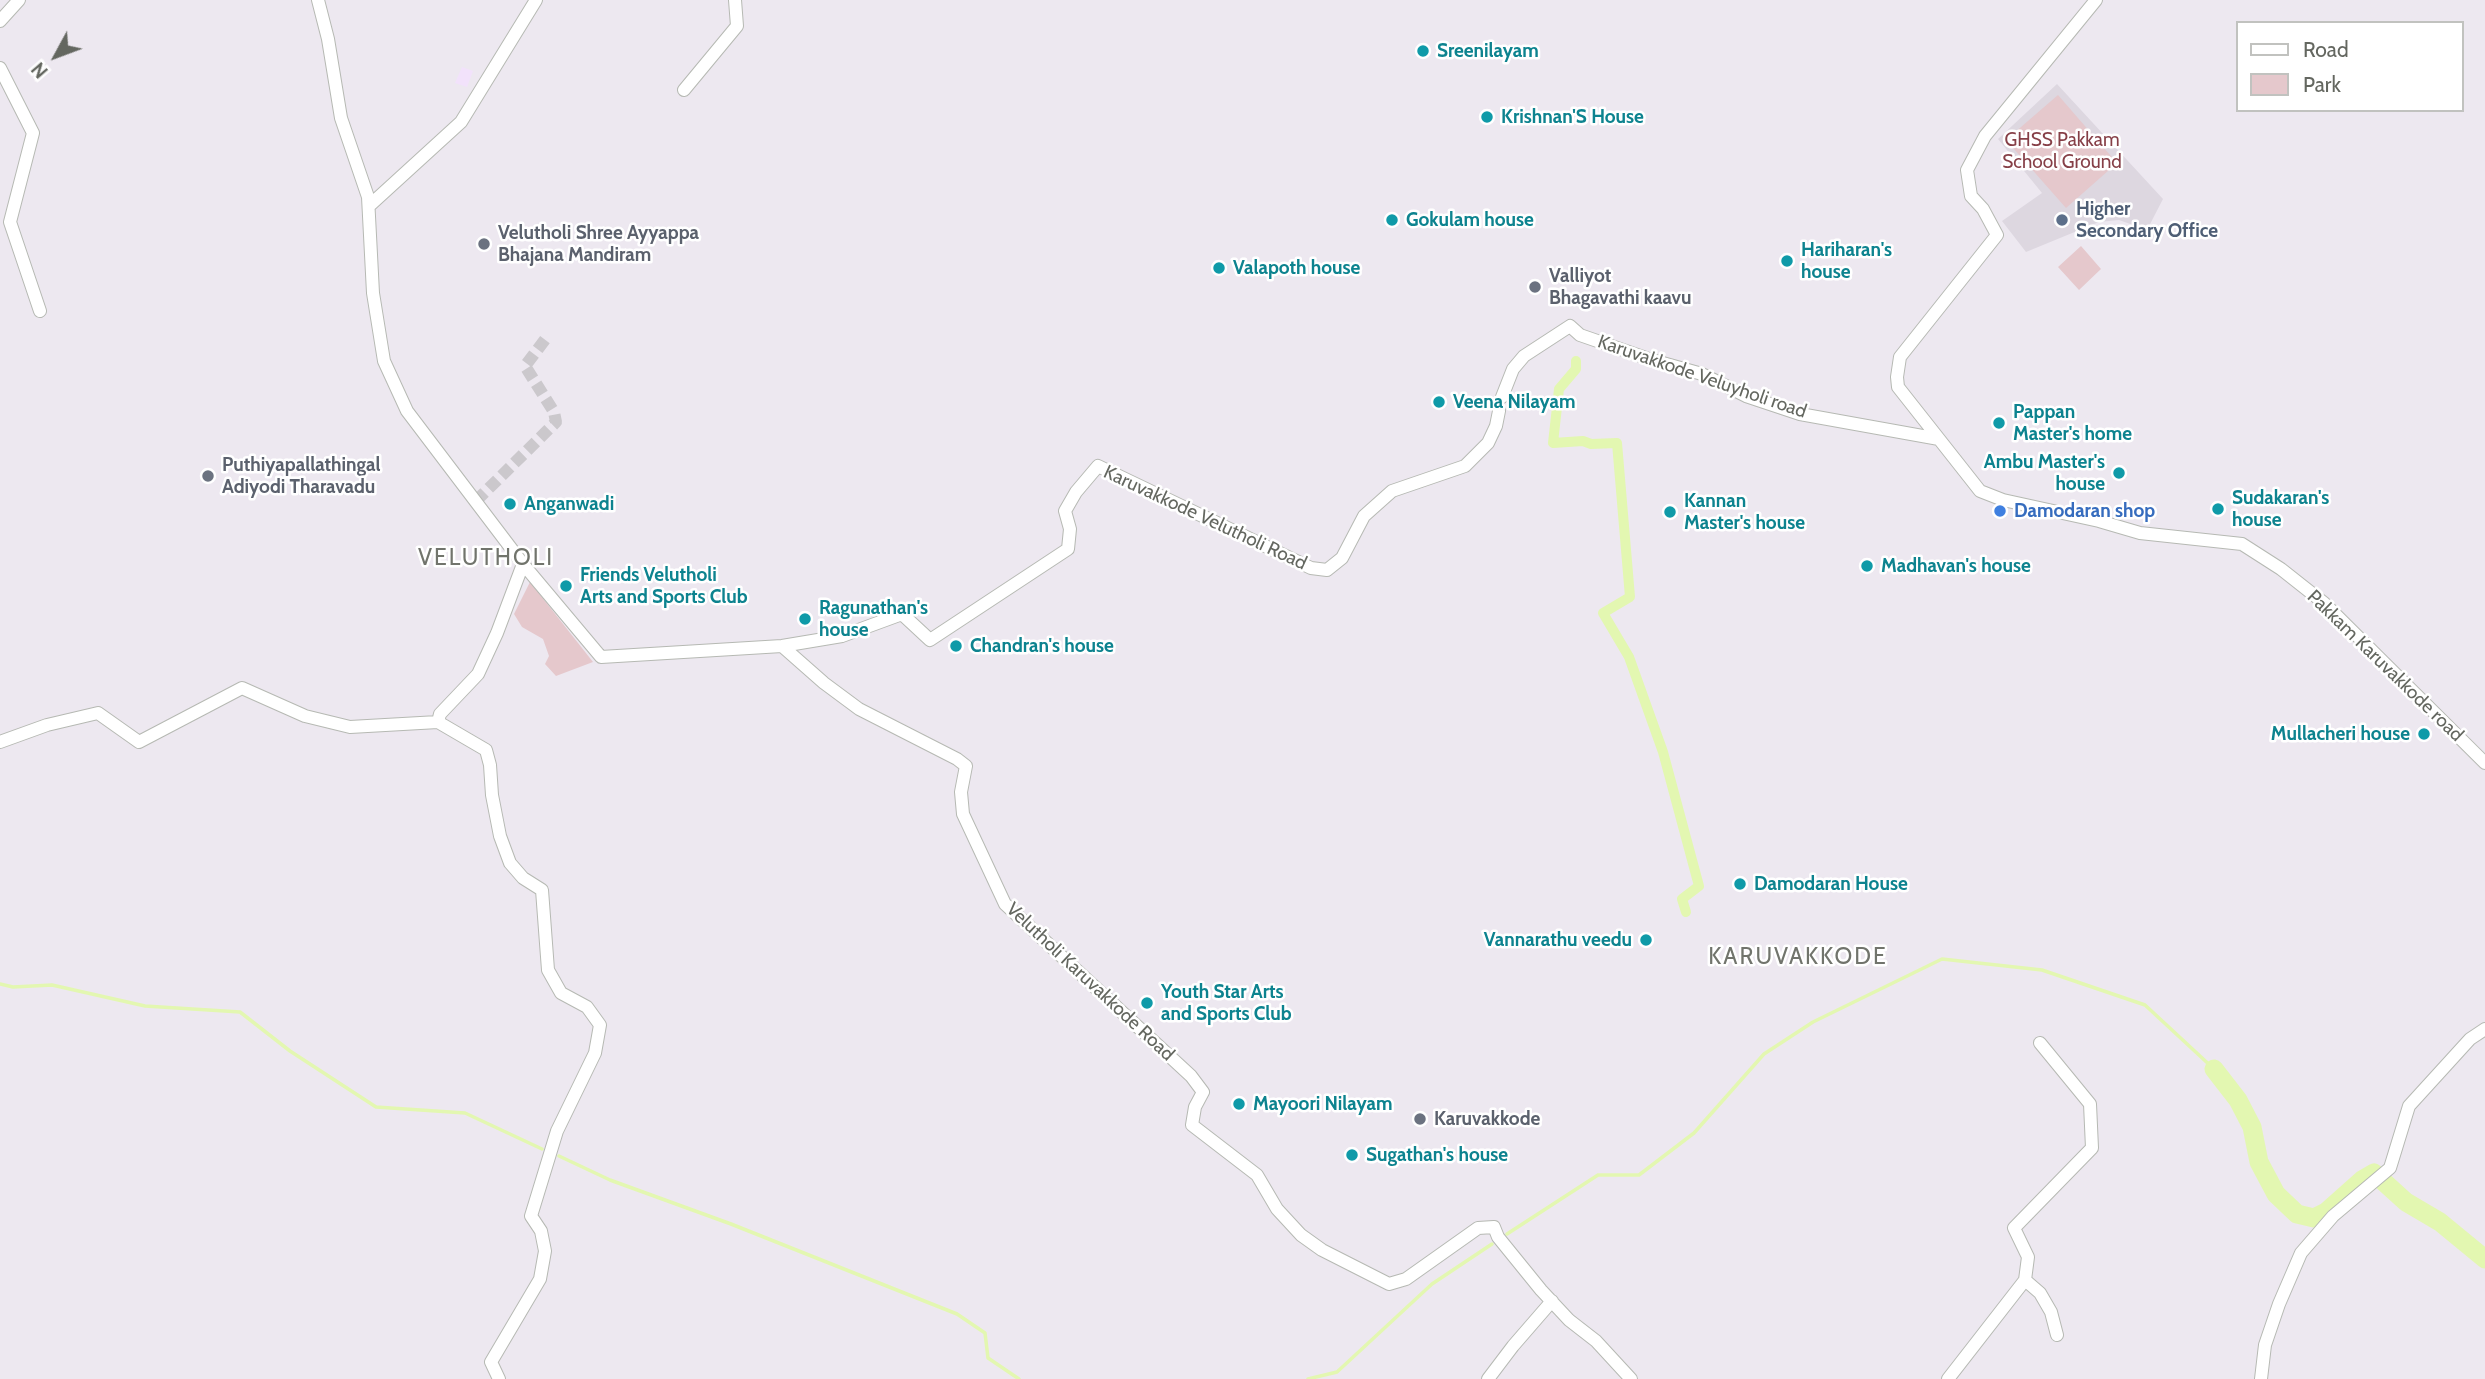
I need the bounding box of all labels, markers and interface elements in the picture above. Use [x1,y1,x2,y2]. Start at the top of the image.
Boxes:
north arrow [21,21,91,91]
legend [2236,21,2464,112]
text: Road [2303,37,2349,62]
place label: Sreenilayam [1437,40,1539,62]
marker: Sreenilayam [1415,43,1431,59]
text: N [27,57,53,83]
text: Park [2303,72,2341,97]
place label: Krishnan'S House [1501,106,1644,128]
marker: Krishnan'S House [1479,109,1495,125]
park label: GHSS Pakkam School Ground [2002,129,2122,173]
place label: Higher Secondary Office [2076,198,2218,242]
place label: Gokulam house [1406,209,1534,231]
marker: Gokulam house [1384,212,1400,228]
marker: Higher Secondary Office [2054,212,2070,228]
place label: Velutholi Shree Ayyappa Bhajana Mandiram [498,222,699,266]
marker: Velutholi Shree Ayyappa Bhajana Mandiram [476,236,492,252]
place label: Hariharan's house [1801,239,1892,283]
marker: Hariharan's house [1779,253,1795,269]
place label: Valapoth house [1233,257,1360,279]
marker: Valapoth house [1211,260,1227,276]
place label: Valliyot Bhagavathi kaavu [1549,265,1691,309]
marker: Valliyot Bhagavathi kaavu [1527,279,1543,295]
street label: Karuvakkode Veluyholi road [1595,331,1809,423]
place label: Veena Nilayam [1453,391,1576,413]
marker: Veena Nilayam [1431,394,1447,410]
place label: Pappan Master's home [2013,401,2132,445]
marker: Pappan Master's home [1991,415,2007,431]
place label: Ambu Master's house [1984,451,2105,495]
place label: Puthiyapallathingal Adiyodi Tharavadu [222,454,380,498]
street label: Karuvakkode Velutholi Road [1100,461,1310,575]
marker: Ambu Master's house [2111,465,2127,481]
marker: Puthiyapallathingal Adiyodi Tharavadu [200,468,216,484]
place label: Sudakaran's house [2232,487,2329,531]
place label: Kannan Master's house [1684,490,1805,534]
place label: Anganwadi [524,493,614,515]
marker: Anganwadi [502,496,518,512]
place label: Damodaran shop [2014,500,2155,522]
marker: Sudakaran's house [2210,501,2226,517]
marker: Damodaran shop [1992,503,2008,519]
marker: Kannan Master's house [1662,504,1678,520]
district label: VELUTHOLI [419,544,553,572]
place label: Madhavan's house [1881,555,2031,577]
marker: Madhavan's house [1859,558,1875,574]
place label: Friends Velutholi Arts and Sports Club [580,564,748,608]
marker: Friends Velutholi Arts and Sports Club [558,578,574,594]
street label: Pakkam Karuvakkode road [2302,585,2468,747]
place label: Ragunathan's house [819,597,928,641]
marker: Ragunathan's house [797,611,813,627]
place label: Chandran's house [970,635,1114,657]
marker: Chandran's house [948,638,964,654]
place label: Mullacheri house [2271,723,2410,745]
marker: Mullacheri house [2416,726,2432,742]
place label: Damodaran House [1754,873,1908,895]
marker: Damodaran House [1732,876,1748,892]
street label: Velutholi Karuvakkode Road [1001,898,1179,1066]
place label: Vannarathu veedu [1484,929,1632,951]
marker: Vannarathu veedu [1638,932,1654,948]
district label: KARUVAKKODE [1710,943,1886,971]
place label: Youth Star Arts and Sports Club [1161,981,1292,1025]
marker: Youth Star Arts and Sports Club [1139,995,1155,1011]
place label: Mayoori Nilayam [1253,1093,1392,1115]
marker: Mayoori Nilayam [1231,1096,1247,1112]
place label: Karuvakkode [1434,1108,1540,1130]
marker: Karuvakkode [1412,1111,1428,1127]
place label: Sugathan's house [1366,1144,1508,1166]
marker: Sugathan's house [1344,1147,1360,1163]

